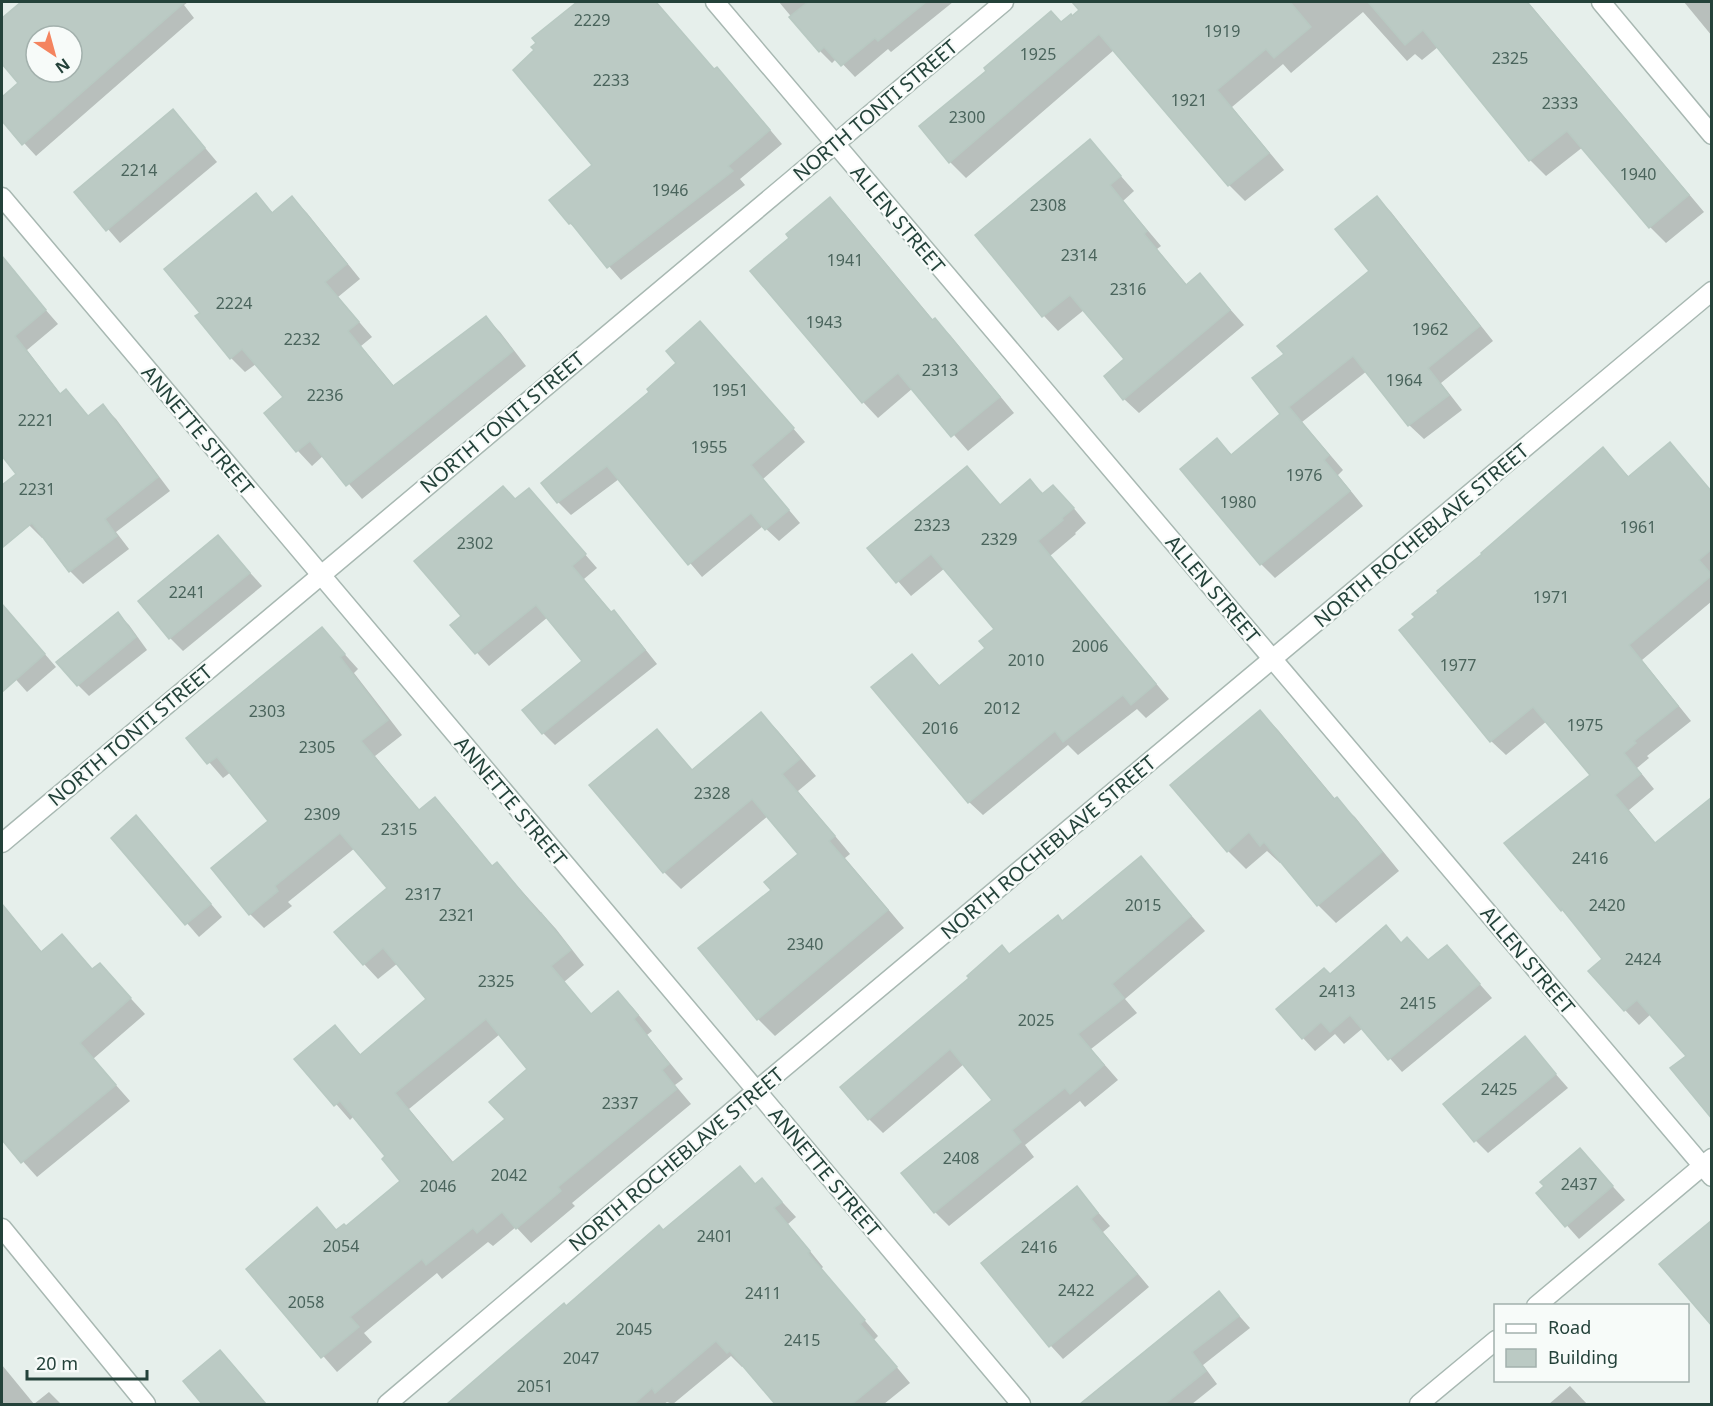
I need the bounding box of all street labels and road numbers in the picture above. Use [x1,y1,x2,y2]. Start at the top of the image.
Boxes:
street label: NORTH TONTI STREET [787,33,963,187]
street label: ALLEN STREET [845,159,951,279]
street label: NORTH TONTI STREET [414,345,590,499]
street label: ANNETTE STREET [136,360,260,500]
street label: NORTH ROCHEBLAVE STREET [1308,437,1534,633]
street label: ALLEN STREET [1160,529,1266,649]
street label: NORTH TONTI STREET [42,658,218,812]
street label: ANNETTE STREET [449,731,573,871]
street label: NORTH ROCHEBLAVE STREET [935,749,1161,945]
street label: ALLEN STREET [1475,900,1581,1020]
street label: NORTH ROCHEBLAVE STREET [563,1061,789,1257]
street label: ANNETTE STREET [763,1102,887,1242]

